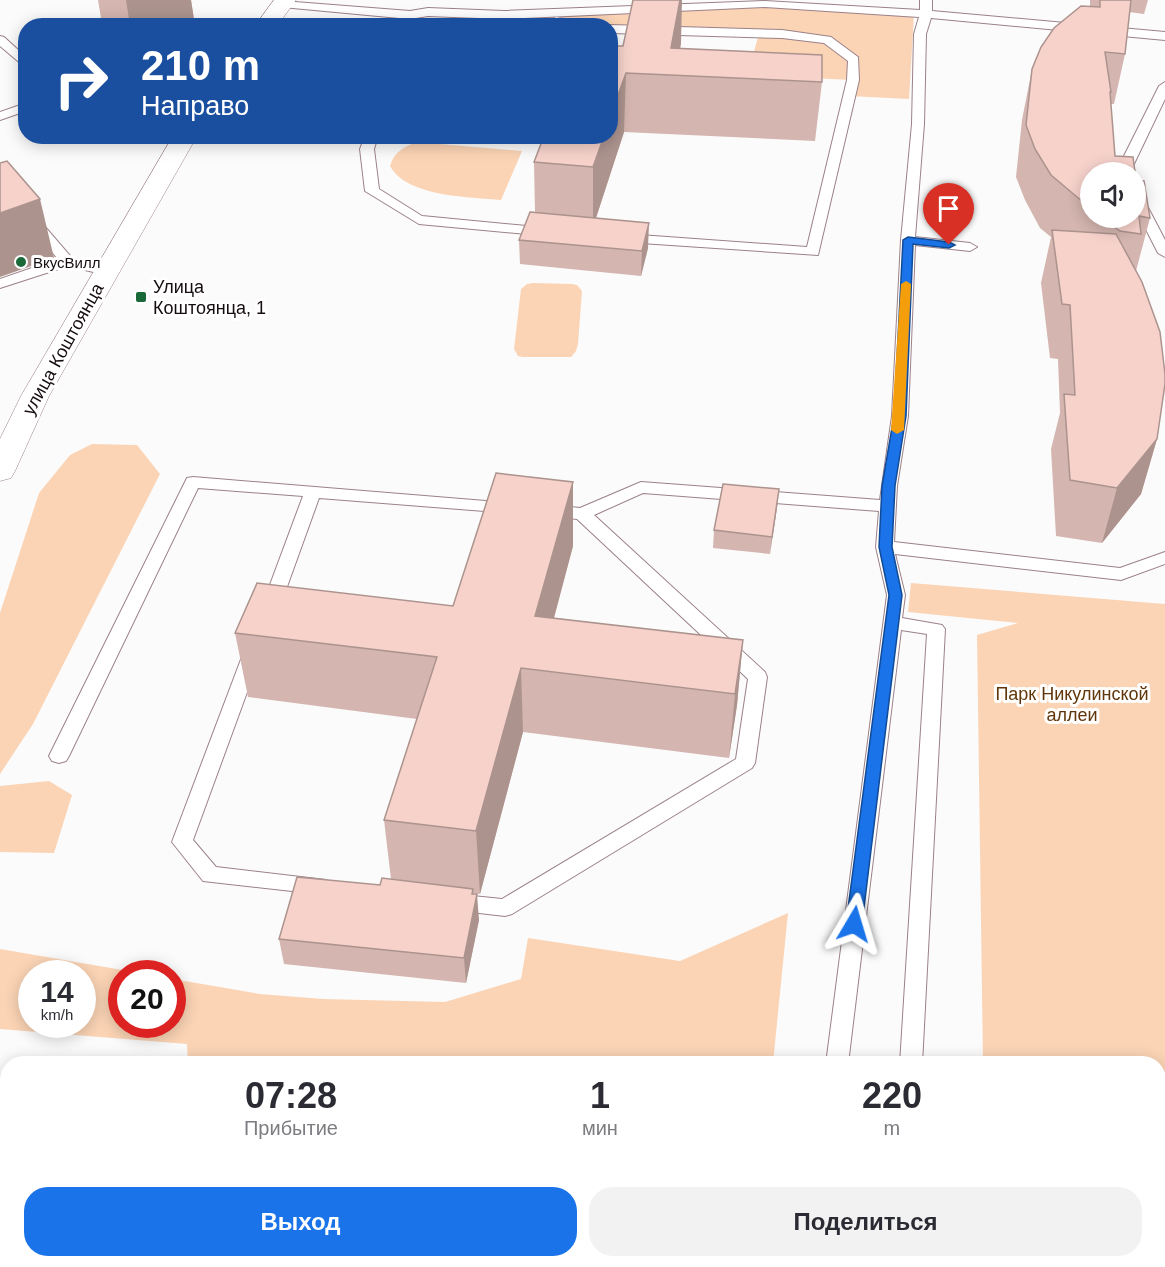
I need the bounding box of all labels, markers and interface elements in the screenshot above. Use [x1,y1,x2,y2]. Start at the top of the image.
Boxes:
icon: right [42,42,120,120]
text: 210 m [141,42,260,89]
text: Направо [141,91,249,121]
map controls [1080,162,1146,228]
button: sound [1080,162,1146,228]
pin [923,183,974,245]
icon: arrive [932,192,965,225]
place label: ВкусВилл [33,254,100,271]
marker: ВкусВилл [14,255,28,269]
place label: Улица Коштоянца, 1 [153,277,266,318]
street label: улица Коштоянца [19,279,108,418]
marker: Улица Коштоянца, 1 [134,290,148,304]
park label: Парк Никулинской аллеи [995,684,1149,725]
position arrow [822,892,886,956]
speed limit sign: 20 [108,960,186,1038]
text: 14 [40,975,74,1008]
text: km/h [41,1006,73,1023]
text: 07:28 [245,1075,337,1116]
text: 1 [590,1075,610,1116]
text: 220 [862,1075,922,1116]
text: Прибытие [244,1117,338,1139]
text: мин [582,1117,618,1139]
text: m [884,1117,900,1139]
button: Выход [24,1187,577,1256]
button: Поделиться [589,1187,1142,1256]

